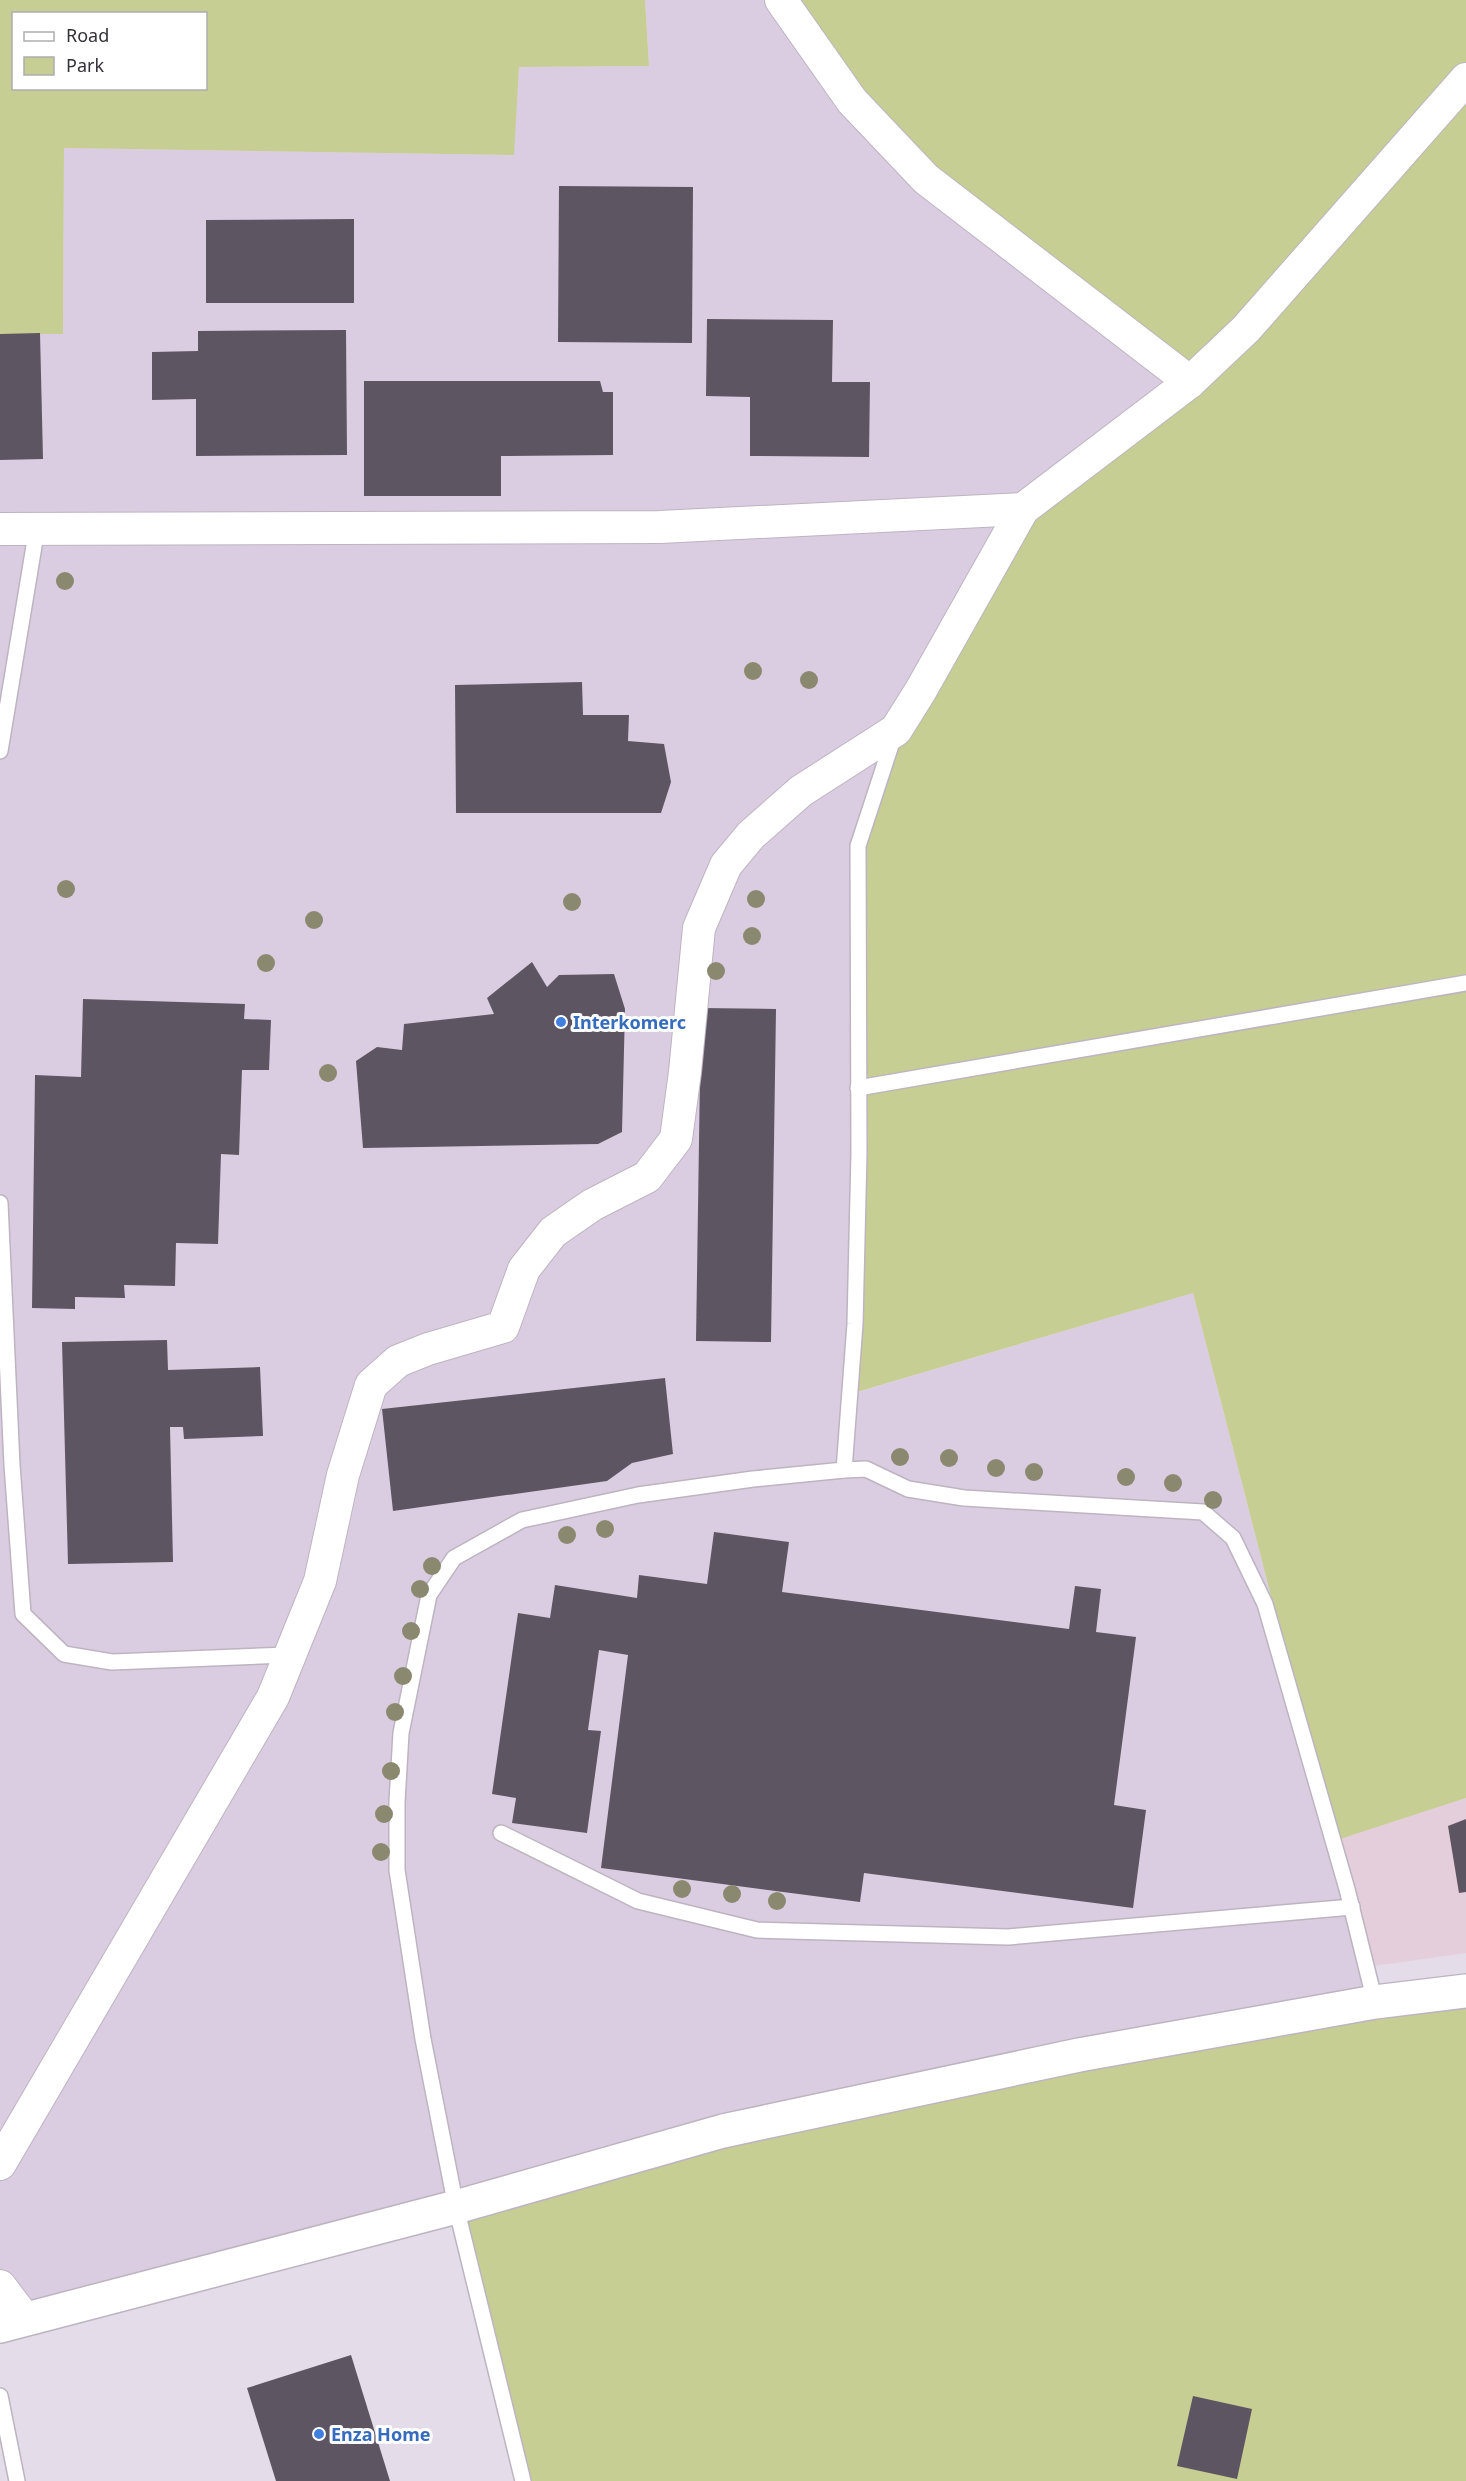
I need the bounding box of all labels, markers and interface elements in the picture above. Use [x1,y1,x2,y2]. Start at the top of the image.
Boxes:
legend [12,12,207,90]
text: Road [66,23,109,47]
text: Park [66,53,104,77]
place label: Interkomerc [573,1010,686,1034]
marker: Interkomerc [554,1015,568,1029]
place label: Enza Home [331,2422,430,2446]
marker: Enza Home [312,2427,326,2441]

